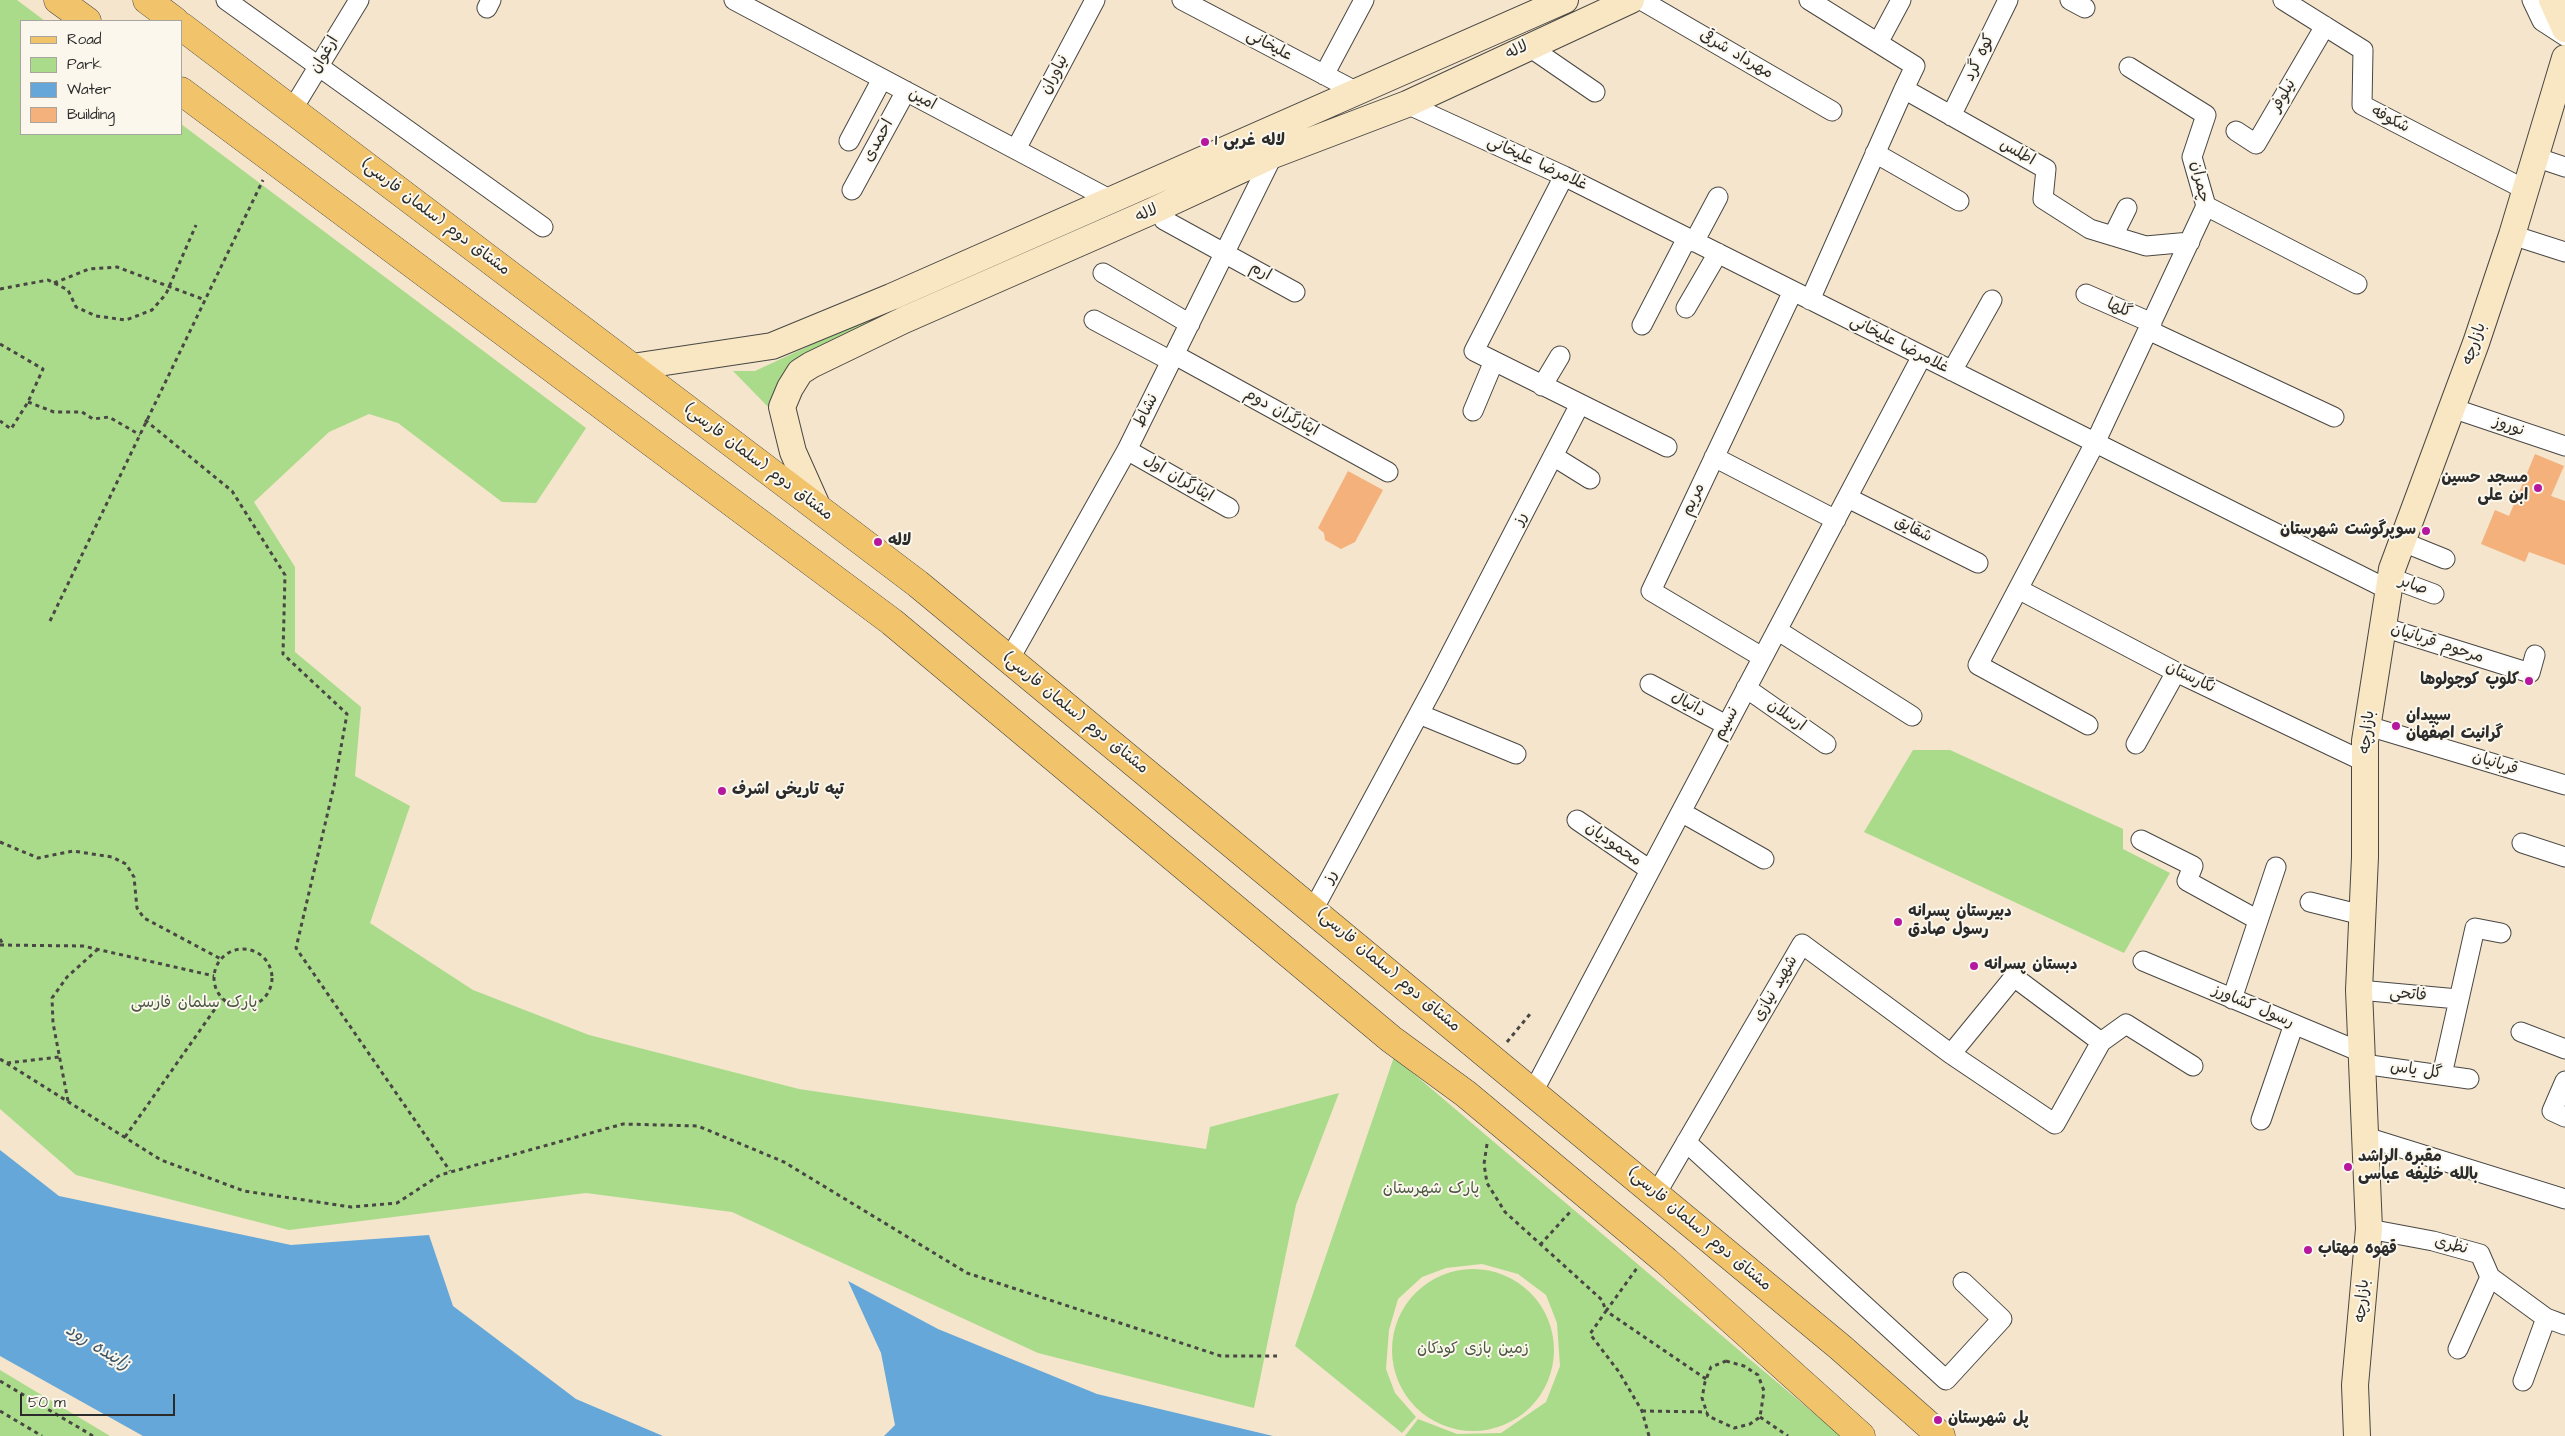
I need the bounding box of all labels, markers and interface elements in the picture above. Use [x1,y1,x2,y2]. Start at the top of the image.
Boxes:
legend [20,20,182,135]
street label: علیخانی [1243,26,1295,66]
street label: مهرداد شرقی [1696,26,1776,84]
text: Road [67,29,101,50]
street label: کوه گرد [1960,31,2000,85]
street label: ارغوان [306,33,344,77]
street label: لاله [1503,38,1531,64]
street label: نیاوران [1037,52,1073,98]
text: Park [67,54,102,75]
street label: نیلوفر [2267,76,2301,116]
text: Water [67,79,111,100]
street label: امین [905,85,939,115]
street label: شکوفه [2368,102,2412,138]
text: Building [67,104,115,125]
street label: احمدی [860,116,898,166]
place label: لاله غربی 1 [1215,132,1285,152]
street label: غلامرضا علیخانی [1484,132,1590,196]
street label: اطلس [1996,135,2038,171]
marker: لاله غربی 1 [1199,136,1211,148]
street label: مشتاق دوم (سلمان فارسی) [357,156,513,280]
street label: چمران [2185,160,2213,204]
street label: لاله [1133,201,1161,227]
street label: ارم [1246,258,1274,286]
street label: گلها [2103,295,2135,323]
street label: غلامرضا علیخانی [1846,312,1952,378]
street label: بازارچه [2459,320,2491,368]
street label: ایثارگران دوم [1241,385,1321,441]
street label: نشاط [1131,391,1163,431]
street label: مشتاق دوم (سلمان فارسی) [680,401,836,525]
street label: نوروز [2491,413,2527,441]
street label: ایثارگران اول [1140,451,1216,507]
place label: مسجد حسین ابن علی [2442,469,2528,507]
street label: مریم [1678,481,1710,519]
marker: مسجد حسین ابن علی [2532,482,2544,494]
street label: رز [1510,509,1532,529]
street label: شقایق [1891,513,1935,547]
place label: سوپرگوشت شهرستان [2280,521,2416,541]
marker: سوپرگوشت شهرستان [2420,525,2432,537]
place label: لاله [888,532,911,552]
marker: لاله [872,536,884,548]
street label: صابر [2396,572,2430,600]
street label: مرحوم قربانیان [2388,620,2486,668]
street label: مشتاق دوم (سلمان فارسی) [998,649,1152,779]
street label: نگارستان [2162,658,2218,698]
place label: کلوپ کوچولوها [2420,671,2519,691]
marker: کلوپ کوچولوها [2523,675,2535,687]
street label: دانیال [1667,688,1709,722]
street label: ارسلان [1763,696,1809,736]
street label: نسیم [1710,704,1744,744]
place label: سپیدان گرانیت اصفهان [2406,707,2503,745]
street label: بازارچه [2356,709,2380,755]
marker: سپیدان گرانیت اصفهان [2390,720,2402,732]
street label: قربانیان [2470,748,2520,780]
place label: تپه تاریخی اشرف [732,781,844,801]
marker: تپه تاریخی اشرف [716,785,728,797]
street label: محمودیان [1581,819,1645,871]
street label: رز [1320,867,1342,887]
place label: دبیرستان پسرانه رسول صادق [1908,903,2012,941]
street label: مشتاق دوم (سلمان فارسی) [1312,905,1464,1037]
marker: دبیرستان پسرانه رسول صادق [1892,916,1904,928]
street label: شهید نیازی [1749,953,1803,1025]
place label: دبستان پسرانه [1984,956,2077,976]
marker: دبستان پسرانه [1968,960,1980,972]
street label: رسول کشاورز [2209,981,2297,1033]
street label: فاتحی [2389,984,2427,1006]
park label: پارک سلمان فارسی [131,994,257,1014]
street label: گل یاس [2389,1058,2443,1084]
place label: مقبره الراشد بالله خلیفه عباسی [2358,1148,2478,1186]
marker: مقبره الراشد بالله خلیفه عباسی [2342,1161,2354,1173]
street label: مشتاق دوم (سلمان فارسی) [1623,1164,1775,1296]
park label: پارک شهرستان [1383,1180,1479,1200]
street label: نظری [2432,1233,2470,1259]
place label: قهوه مهتاب [2318,1240,2397,1260]
marker: قهوه مهتاب [2302,1244,2314,1256]
street label: بازارچه [2352,1279,2374,1323]
water label: زاینده رود [61,1320,133,1376]
park label: زمین بازی کودکان [1417,1340,1529,1360]
scale bar [22,1384,178,1416]
text: 50 m [28,1392,66,1413]
place label: پل شهرستان [1948,1410,2029,1430]
marker: پل شهرستان [1932,1414,1944,1426]

